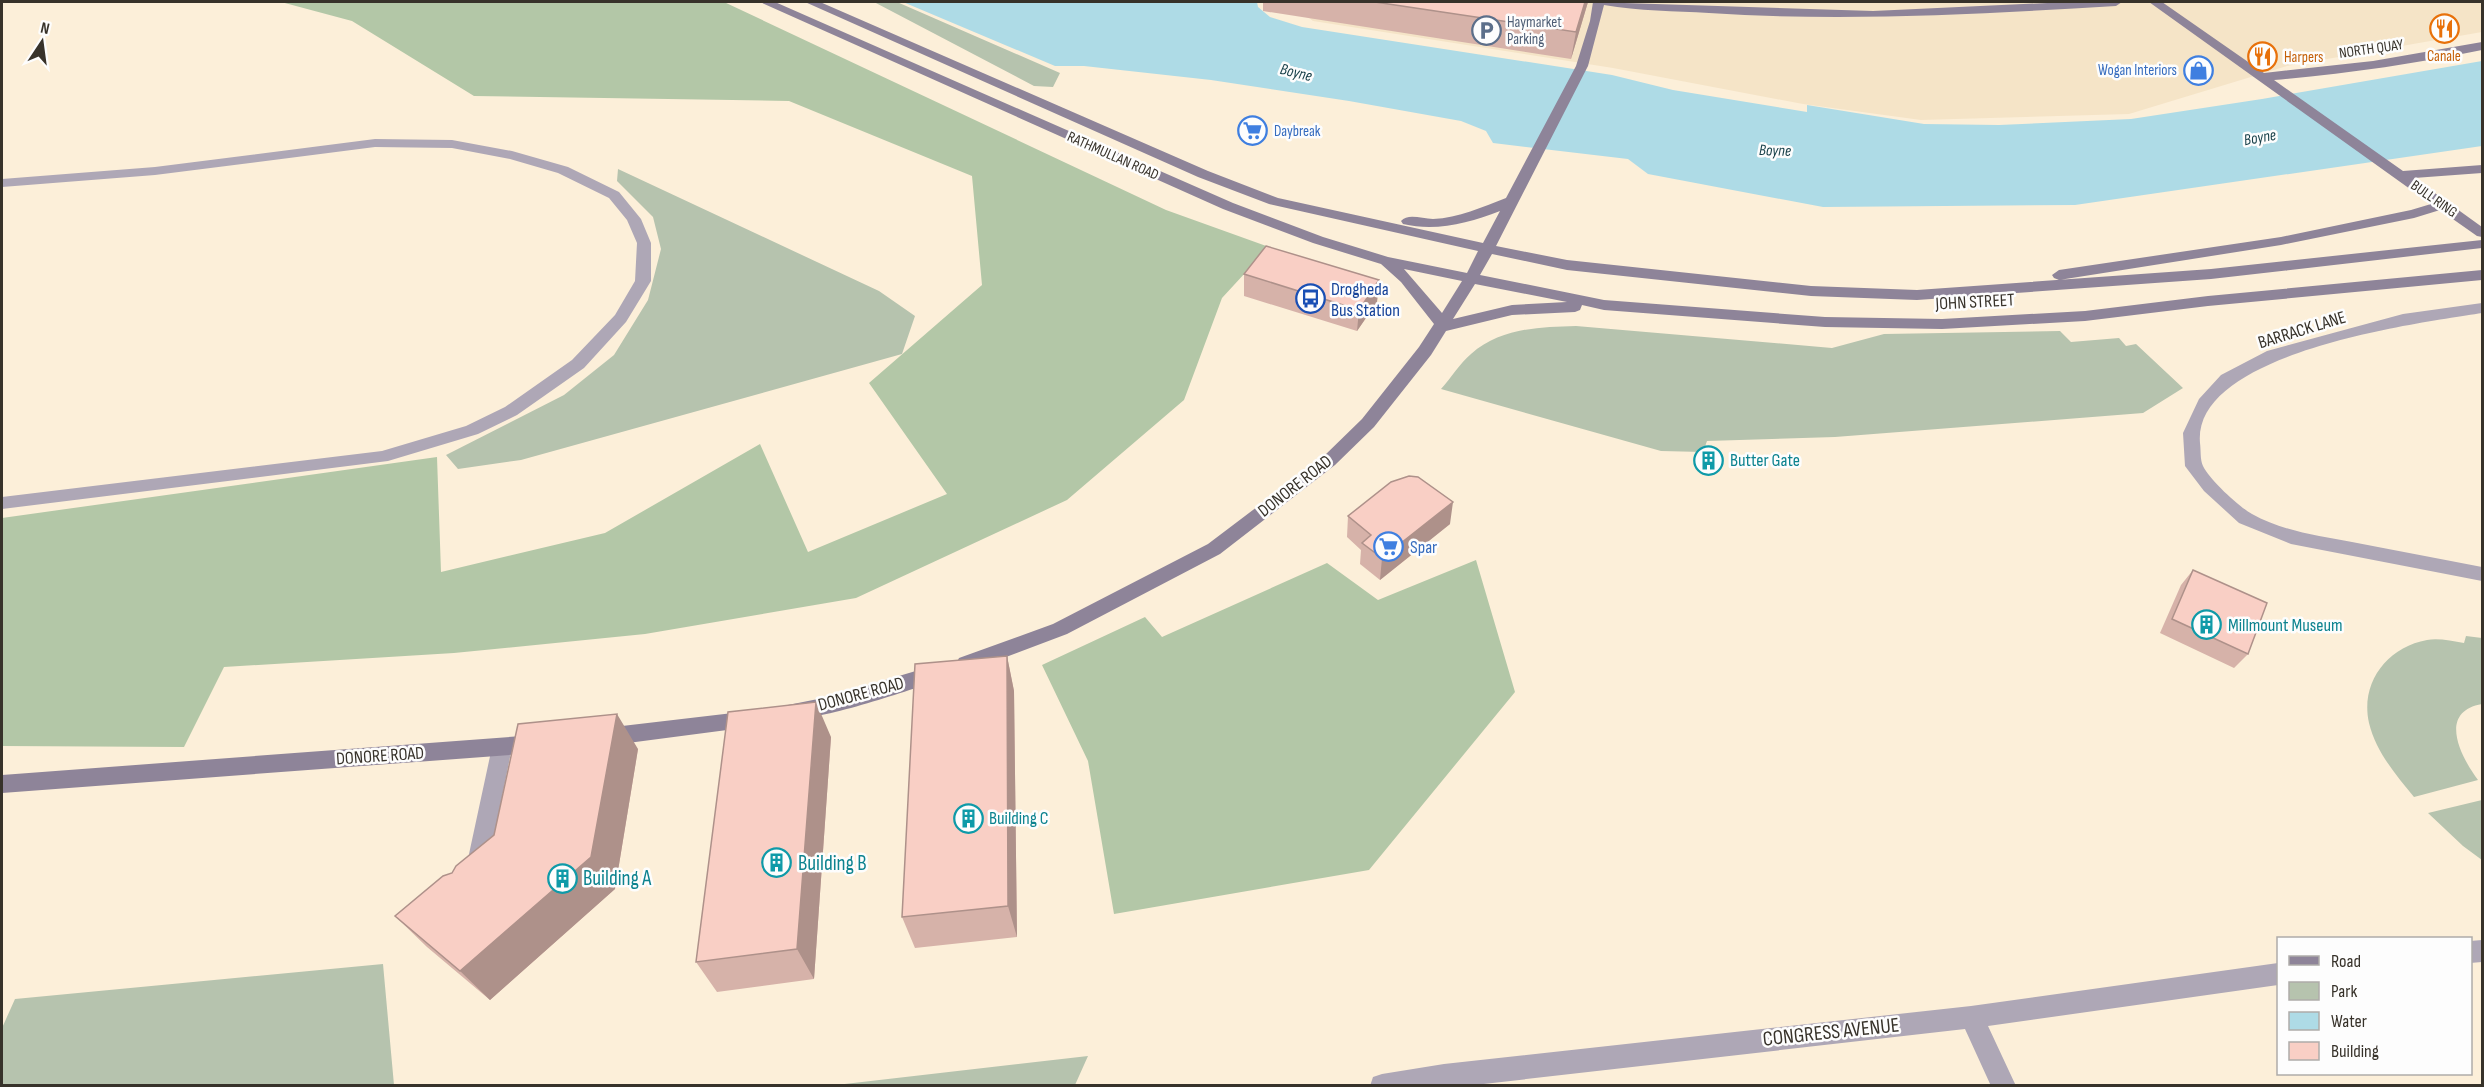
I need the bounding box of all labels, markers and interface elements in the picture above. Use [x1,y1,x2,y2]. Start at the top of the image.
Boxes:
north arrow [12,12,72,72]
place label: Haymarket Parking [1507,13,1562,49]
restaurant icon: Canale [2428,13,2460,45]
parking icon: Haymarket Parking [1470,15,1502,47]
text: N [39,19,51,39]
street label: NORTH QUAY [2338,35,2405,63]
restaurant icon: Harpers [2247,41,2279,73]
place label: Canale [2427,47,2461,66]
place label: Harpers [2284,48,2323,67]
shop icon: Wogan Interiors [2182,54,2214,86]
water label: Boyne [1278,60,1314,86]
place label: Wogan Interiors [2098,61,2177,80]
supermarket icon: Daybreak [1237,115,1269,147]
place label: Daybreak [1274,122,1321,141]
water label: Boyne [2242,126,2278,150]
street label: RATHMULLAN ROAD [1064,127,1162,185]
water label: Boyne [1759,141,1791,161]
street label: BULL RING [2407,176,2461,222]
place label: Drogheda Bus Station [1331,279,1400,321]
bus stop icon: Drogheda Bus Station [1294,283,1326,315]
street label: JOHN STREET [1934,289,2015,315]
street label: BARRACK LANE [2256,307,2348,353]
building icon: Butter Gate [1693,444,1725,476]
place label: Butter Gate [1730,450,1800,471]
street label: DONORE ROAD [1254,451,1336,521]
supermarket icon: Spar [1373,531,1405,563]
place label: Spar [1410,537,1437,558]
building icon: Millmount Museum [2191,609,2223,641]
place label: Millmount Museum [2228,615,2342,636]
street label: DONORE ROAD [816,672,906,716]
street label: DONORE ROAD [335,742,425,770]
building icon: Building C [952,802,984,834]
place label: Building C [989,808,1049,829]
building icon: Building B [761,847,793,879]
place label: Building B [798,851,867,876]
building icon: Building A [546,862,578,894]
place label: Building A [583,866,652,891]
legend [2277,937,2472,1075]
text: Road [2331,951,2361,972]
text: Park [2331,981,2357,1002]
text: Water [2331,1011,2367,1032]
street label: CONGRESS AVENUE [1761,1012,1901,1052]
text: Building [2331,1041,2379,1062]

